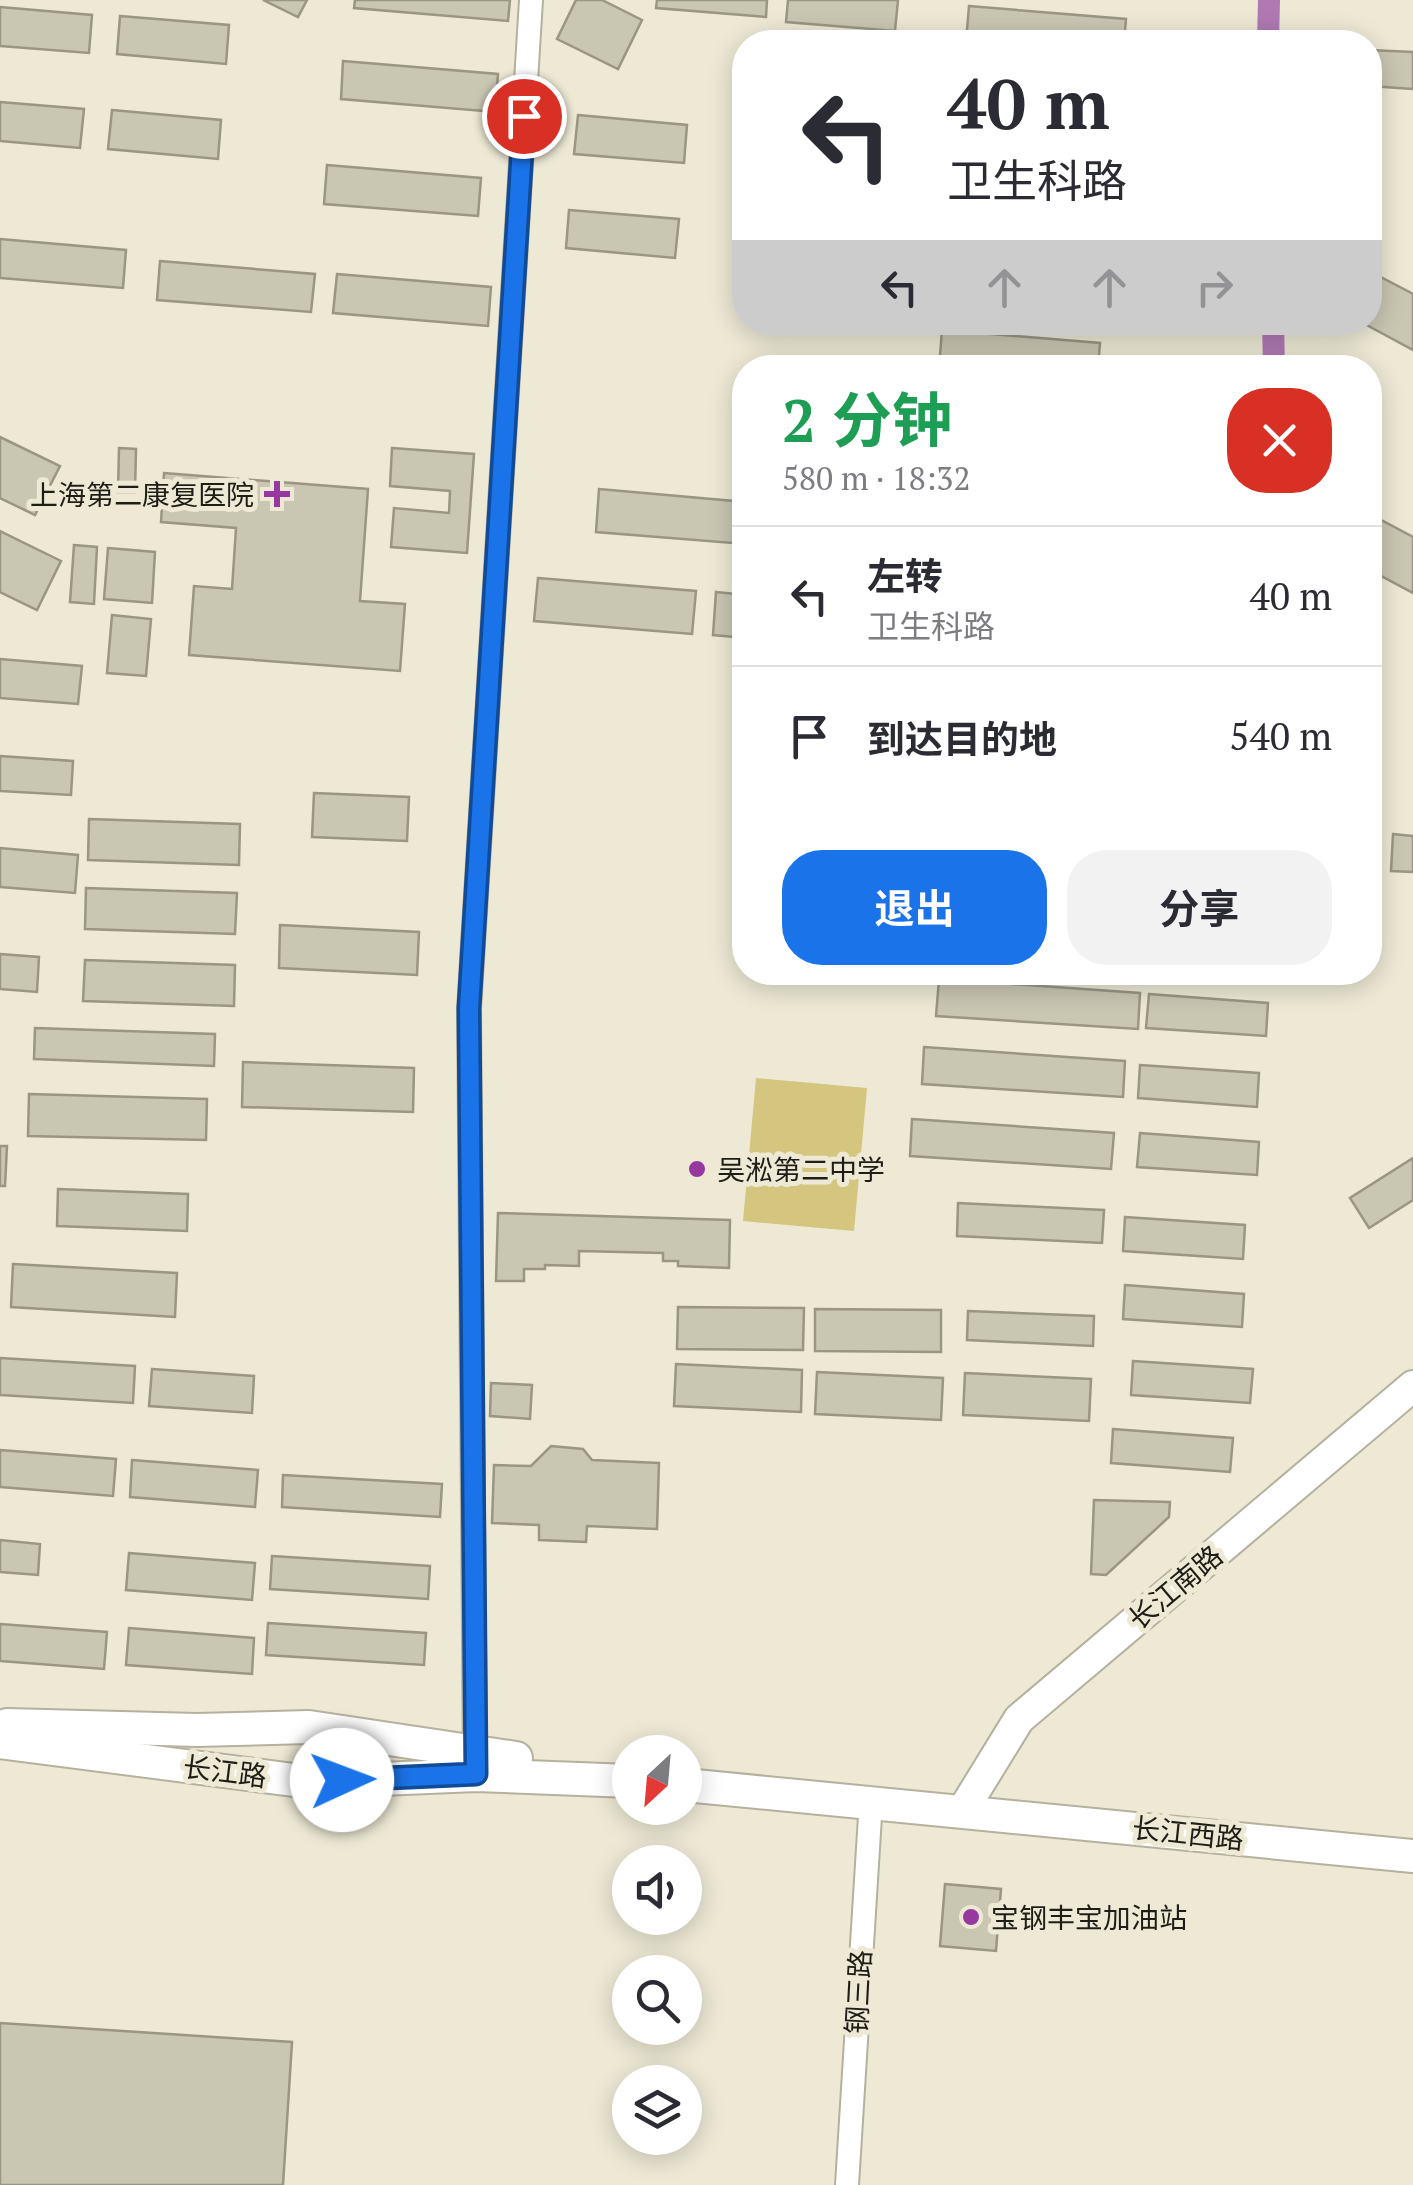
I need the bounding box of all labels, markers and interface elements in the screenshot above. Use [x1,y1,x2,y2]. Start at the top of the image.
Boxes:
text: 40 m [947,56,1110,149]
icon: left [782,70,912,200]
pin [482,74,567,159]
icon: arrive [497,89,552,144]
text: 卫生科路 [947,150,1127,210]
icon: left [872,260,927,315]
icon: ahead [977,260,1032,315]
icon: ahead [1082,260,1137,315]
icon: right [1187,260,1242,315]
text: 2 分钟 [782,380,952,459]
button: close [1227,388,1332,493]
text: 580 m · 18:32 [782,457,970,499]
place label: 上海第二康复医院 [30,476,254,513]
marker: 上海第二康复医院 [264,481,290,507]
text: 左转 [867,551,943,601]
icon: left [782,569,837,624]
text: 40 m [1249,571,1332,621]
text: 卫生科路 [867,605,995,647]
icon: arrive [782,709,837,764]
text: 540 m [1229,711,1332,761]
text: 到达目的地 [867,714,1057,764]
button: 退出 [782,850,1047,965]
button: 分享 [1067,850,1332,965]
place label: 吴淞第二中学 [717,1151,885,1188]
marker: 吴淞第二中学 [686,1158,708,1180]
street label: 长江南路 [1120,1537,1230,1637]
position arrow [290,1728,394,1832]
north arrow [612,1735,702,1825]
map controls [612,1735,702,2155]
street label: 长江路 [181,1748,269,1794]
street label: 长江西路 [1130,1809,1246,1857]
button: sound [612,1845,702,1935]
place label: 宝钢丰宝加油站 [991,1899,1187,1936]
marker: 宝钢丰宝加油站 [960,1906,982,1928]
street label: 钢三路 [837,1949,879,2035]
button: search [612,1955,702,2045]
button: layers [612,2065,702,2155]

